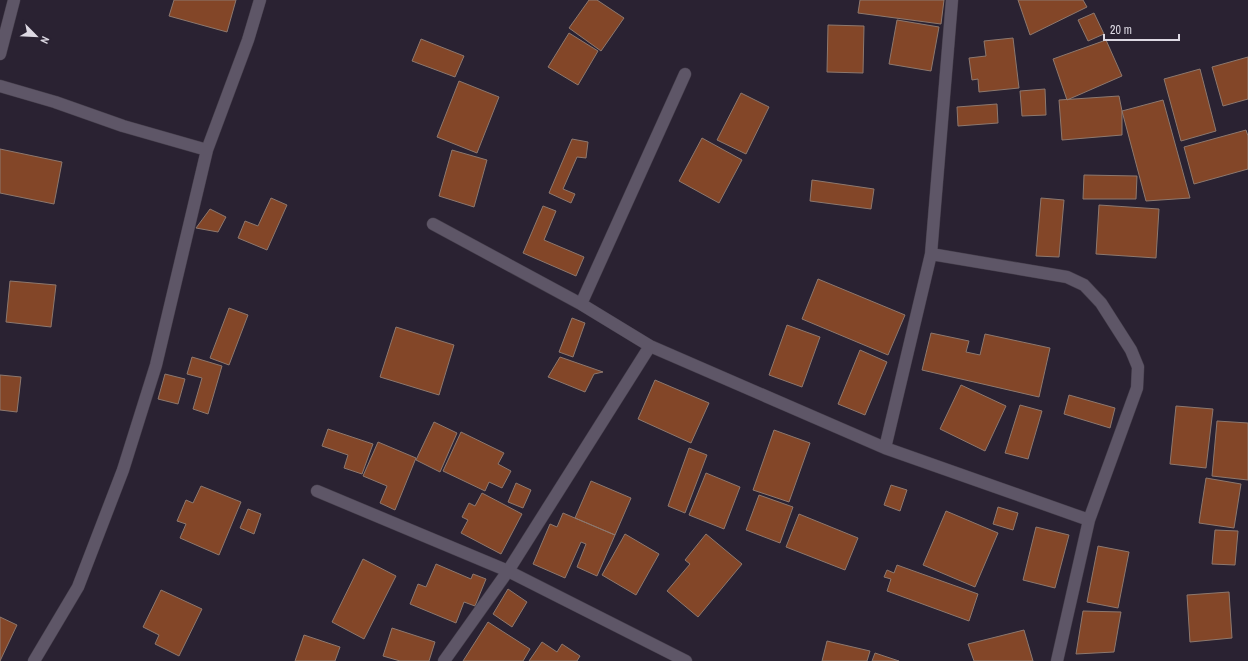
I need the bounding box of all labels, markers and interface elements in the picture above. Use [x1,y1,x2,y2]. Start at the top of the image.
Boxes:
north arrow [16,16,56,56]
scale bar [1104,16,1179,42]
text: 20 m [1110,22,1132,38]
text: N [37,34,53,46]

